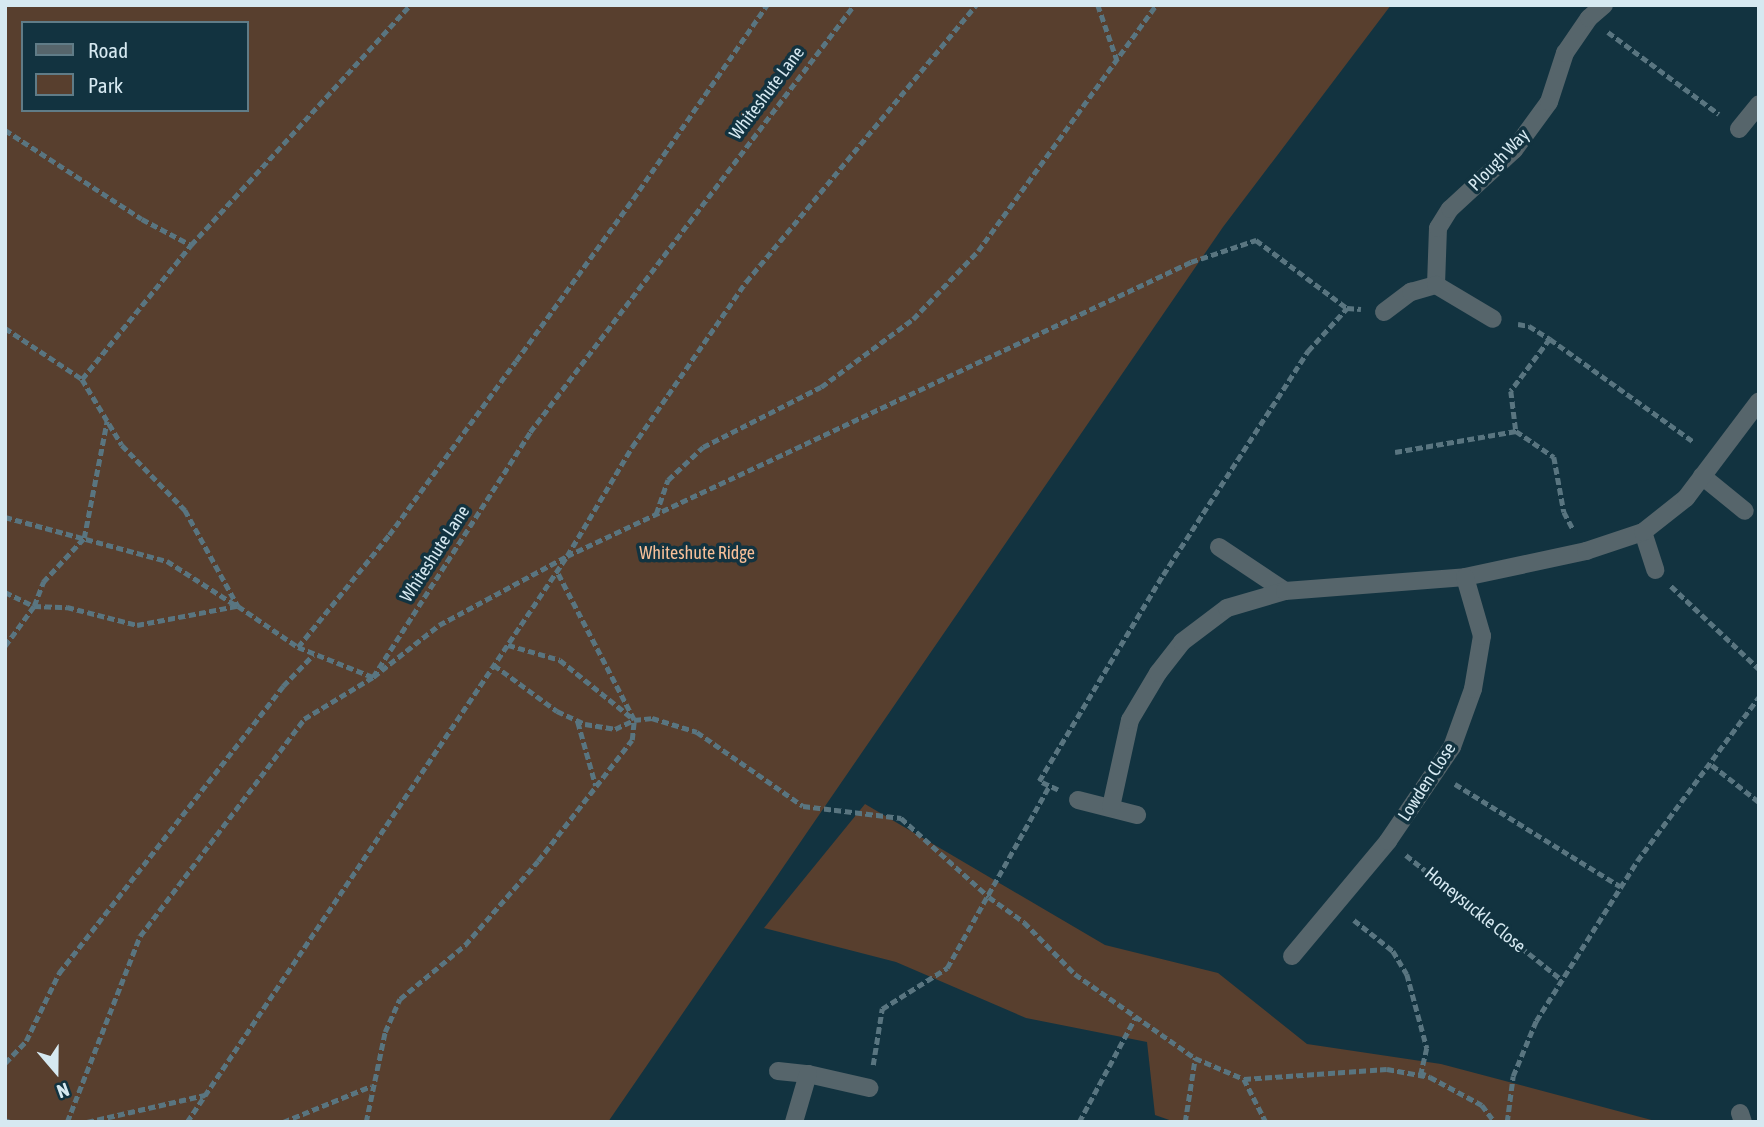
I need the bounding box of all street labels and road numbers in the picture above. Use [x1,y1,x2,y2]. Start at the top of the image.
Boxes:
street label: Whiteshute Lane [725,42,809,144]
street label: Plough Way [1464,125,1534,195]
street label: Whiteshute Lane [396,502,474,606]
street label: Lowden Close [1394,739,1460,825]
street label: Honeysuckle Close [1420,863,1530,957]

